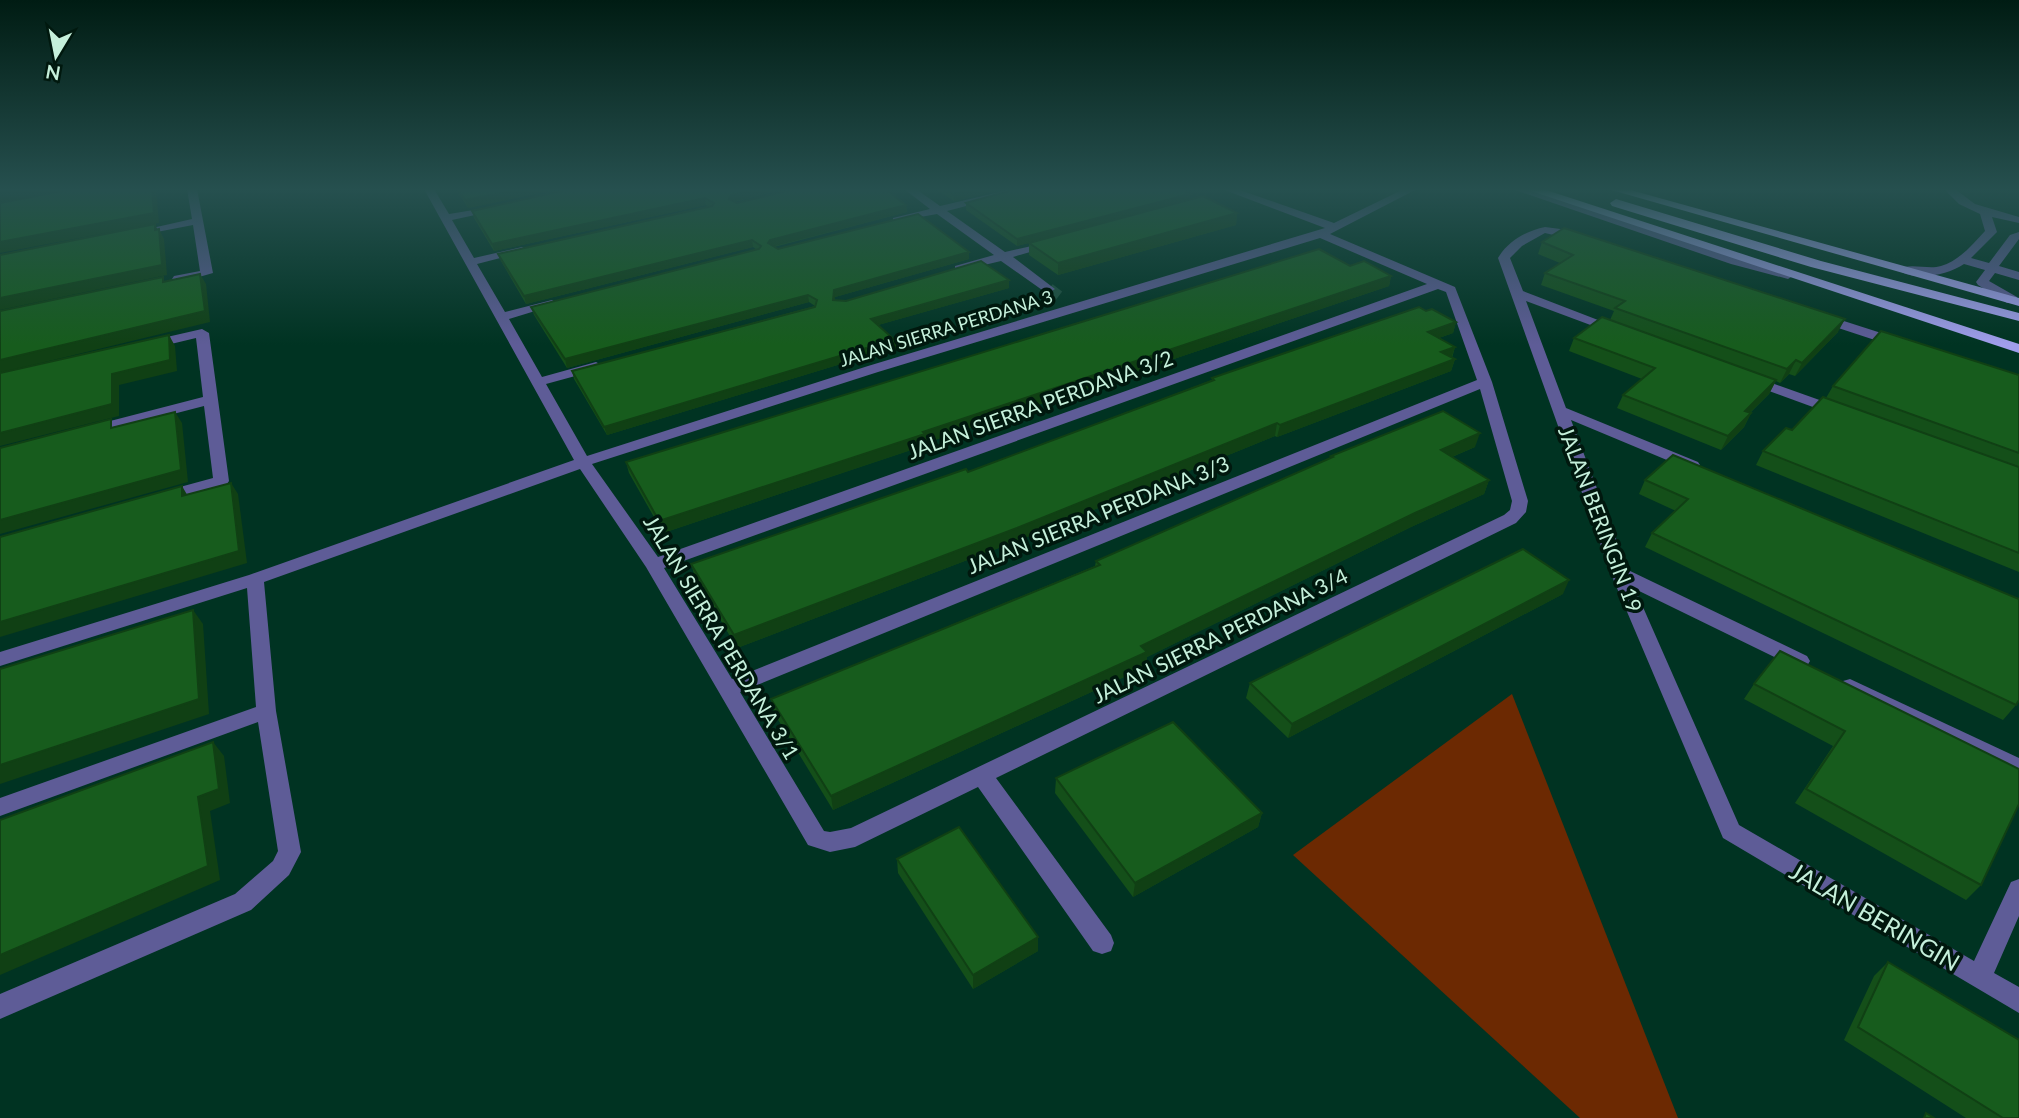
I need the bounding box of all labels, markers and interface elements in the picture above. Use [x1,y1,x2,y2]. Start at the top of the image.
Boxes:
north arrow [21,21,91,91]
text: N [44,61,62,86]
street label: JALAN SIERRA PERDANA 3 [837,285,1055,371]
street label: JALAN SIERRA PERDANA 3/2 [904,344,1176,464]
street label: JALAN BERINGIN 19 [1554,423,1648,615]
street label: JALAN SIERRA PERDANA 3/3 [963,450,1233,578]
street label: JALAN SIERRA PERDANA 3/1 [639,510,805,764]
street label: JALAN SIERRA PERDANA 3/4 [1089,562,1351,708]
street label: JALAN BERINGIN [1785,856,1965,976]

